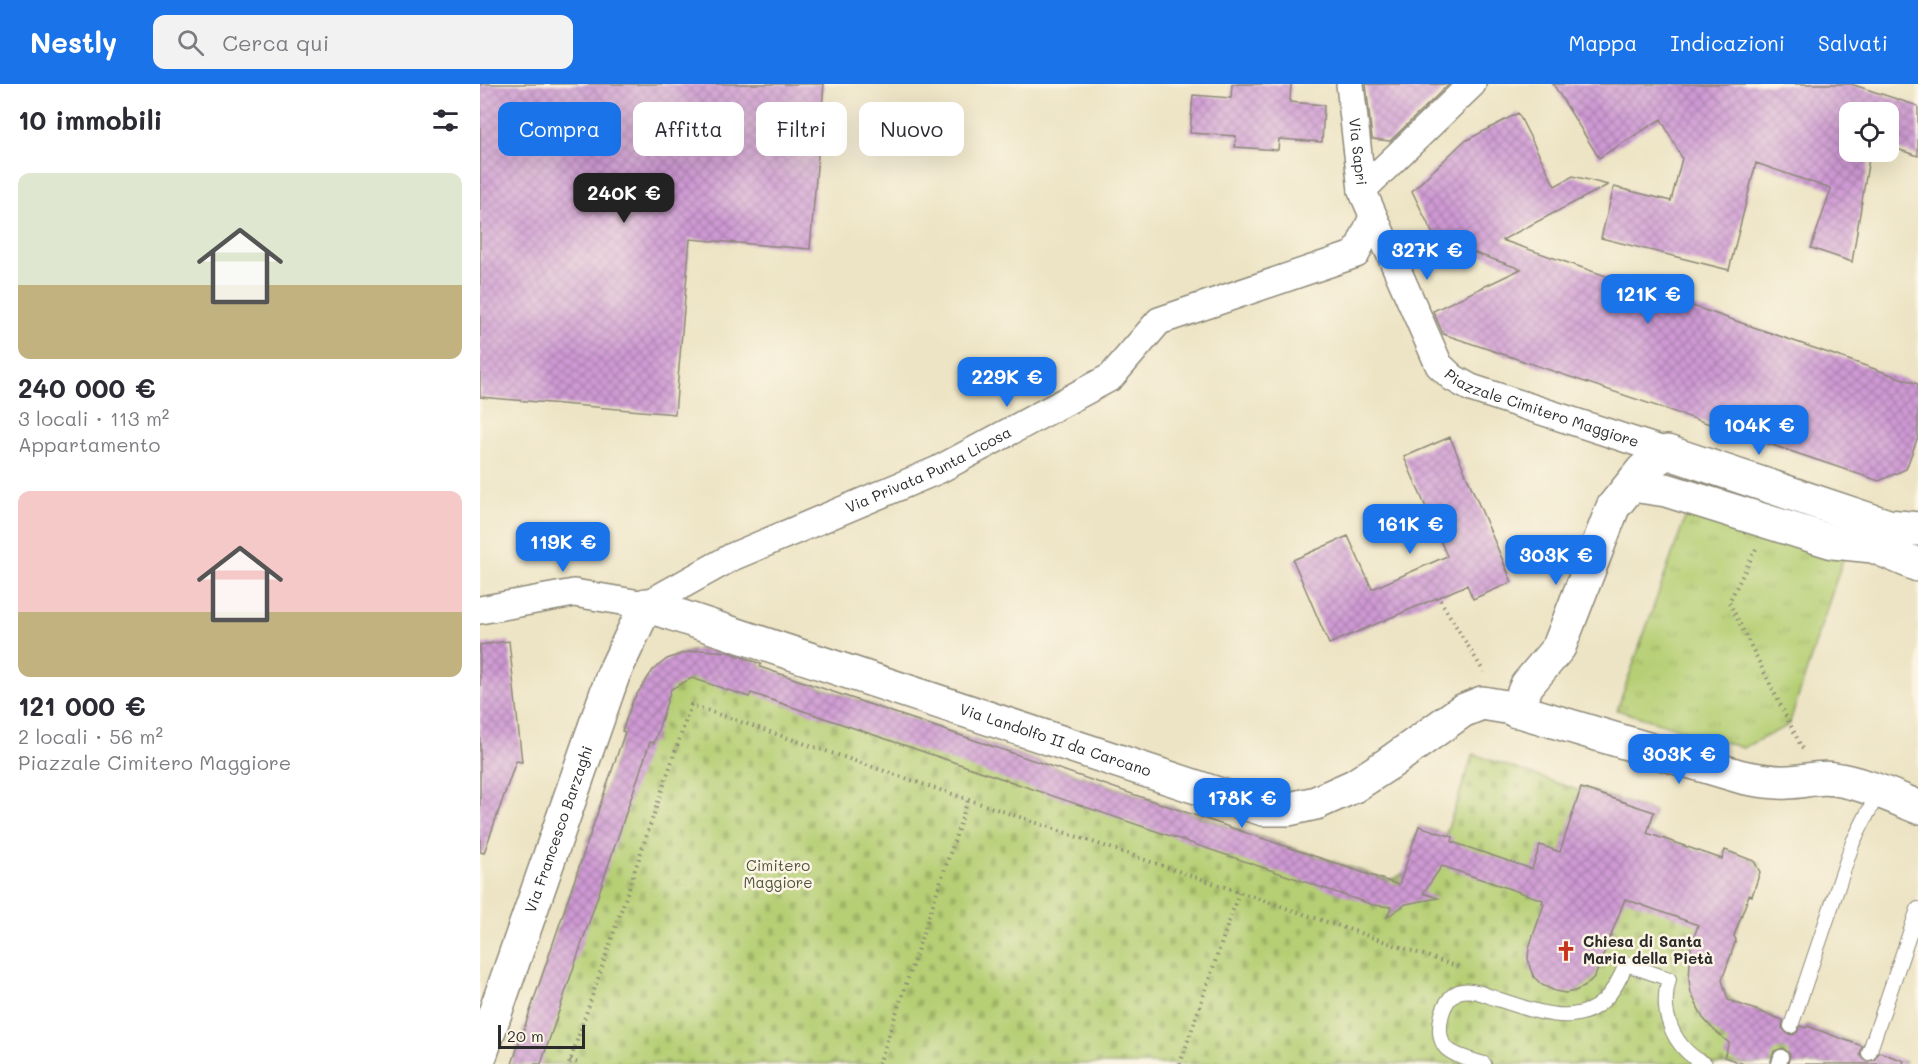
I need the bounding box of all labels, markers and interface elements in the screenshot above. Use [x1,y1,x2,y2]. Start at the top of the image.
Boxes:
search box [153,15,573,69]
text: Nestly [30,24,117,60]
icon: search [174,26,207,59]
text: Cerca qui [222,28,329,57]
text: Mappa [1569,29,1637,56]
text: Indicazioni [1670,29,1785,56]
text: Salvati [1818,29,1888,56]
chip: Compra [498,102,621,156]
chip: Affitta [633,102,744,156]
chip: Filtri [756,102,847,156]
chip: Nuovo [859,102,964,156]
map controls [1839,102,1899,162]
button: locate [1839,102,1899,162]
text: 10 immobili [18,103,163,137]
icon: filters [429,104,462,137]
street label: Via Sapri [1345,117,1372,186]
pin: 240K € [575,173,673,224]
text: 240K € [587,179,661,205]
icon: home [186,212,294,320]
pin: 327K € [1378,230,1476,281]
text: 327K € [1392,236,1462,262]
pin: 121K € [1599,274,1697,325]
text: 121K € [1615,280,1681,306]
pin: 229K € [958,357,1056,408]
text: 229K € [972,363,1042,389]
street label: Piazzale Cimitero Maggiore [1441,364,1642,451]
text: 240 000 € [18,371,156,405]
text: 3 locali · 113 m² [18,405,169,431]
pin: 104K € [1710,405,1808,456]
text: 104K € [1724,411,1794,437]
street label: Via Privata Punta Licosa [842,422,1014,517]
text: Appartamento [18,431,160,457]
pin: 161K € [1361,504,1459,555]
text: 161K € [1377,510,1443,536]
pin: 119K € [514,522,612,573]
text: 119K € [530,528,596,554]
icon: home [186,530,294,638]
pin: 303K € [1507,535,1605,586]
text: 303K € [1519,541,1593,567]
text: 121 000 € [18,689,146,723]
street label: Via Landolfo II da Carcano [957,698,1154,780]
text: 2 locali · 56 m² [18,723,163,749]
pin: 303K € [1630,734,1728,785]
text: 303K € [1642,740,1716,766]
street label: Via Francesco Barzaghi [520,743,597,915]
text: Piazzale Cimitero Maggiore [18,749,291,775]
pin: 178K € [1193,778,1291,829]
text: 178K € [1208,784,1276,810]
park label: Cimitero Maggiore [743,855,813,892]
place label: Chiesa di Santa Maria della Pietà [1583,931,1713,968]
church icon: Chiesa di Santa Maria della Pietà [1554,939,1578,963]
scale bar [498,1022,585,1050]
text: 20 m [507,1025,544,1046]

